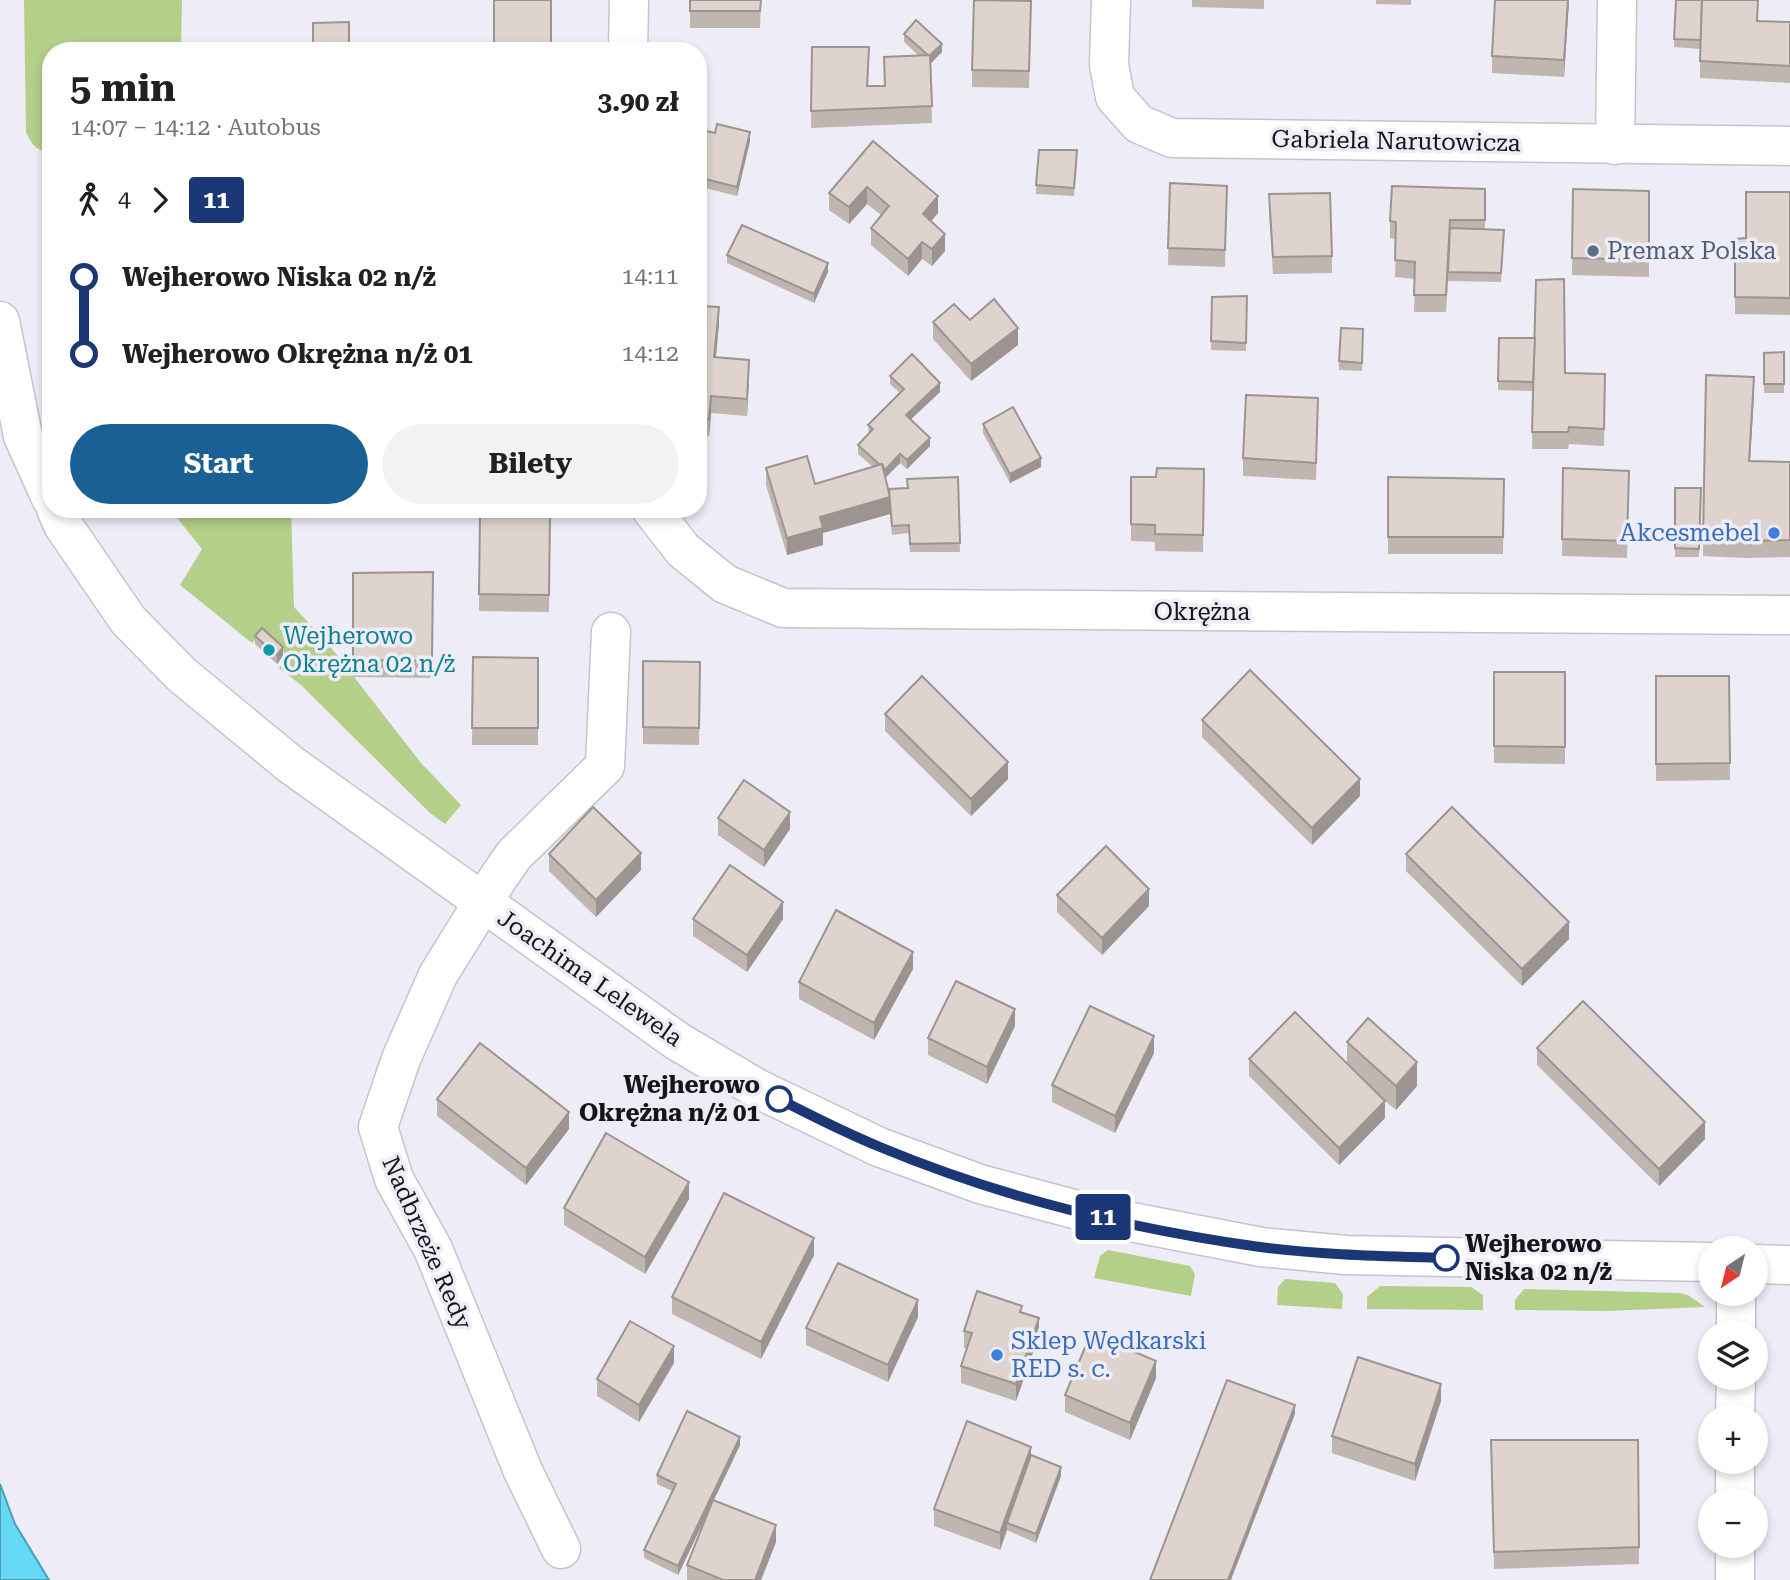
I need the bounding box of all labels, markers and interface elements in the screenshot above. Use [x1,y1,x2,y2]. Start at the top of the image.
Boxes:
text: 5 min [70,66,176,110]
text: 3.90 zł [597,87,679,117]
text: 14:07 – 14:12 · Autobus [70,114,321,141]
street label: Gabriela Narutowicza [1271,125,1521,157]
icon: walk [70,181,108,219]
icon: forward [141,181,179,219]
text: 4 [118,186,131,213]
text: 11 [203,186,230,214]
place label: Premax Polska [1607,237,1776,265]
marker: Premax Polska [1585,243,1601,259]
text: Wejherowo Niska 02 n/ż [122,262,436,292]
text: 14:11 [622,263,679,290]
text: Wejherowo Okrężna n/ż 01 [122,339,473,369]
text: 14:12 [622,340,679,367]
button: Start [70,424,368,504]
button: Bilety [382,424,679,504]
place label: Akcesmebel [1620,519,1760,547]
marker: Akcesmebel [1766,525,1782,541]
street label: Okrężna [1154,598,1250,626]
place label: Wejherowo Okrężna 02 n/ż [283,622,455,678]
marker: Wejherowo Okrężna 02 n/ż [261,642,277,658]
street label: Joachima Lelewela [492,904,688,1052]
place label: Wejherowo Okrężna n/ż 01 [579,1071,760,1127]
marker: Wejherowo Okrężna n/ż 01 [766,1086,792,1112]
street label: Nadbrzeże Redy [376,1152,478,1335]
line badge: 11 [1072,1194,1134,1240]
text: 11 [1090,1203,1116,1231]
place label: Wejherowo Niska 02 n/ż [1465,1230,1612,1286]
north arrow [1698,1236,1768,1306]
map controls [1698,1236,1768,1558]
marker: Wejherowo Niska 02 n/ż [1433,1245,1459,1271]
button: layers [1698,1320,1768,1390]
place label: Sklep Wędkarski RED s. c. [1011,1327,1207,1383]
marker: Sklep Wędkarski RED s. c. [989,1347,1005,1363]
button: + [1698,1404,1768,1474]
button: − [1698,1488,1768,1558]

